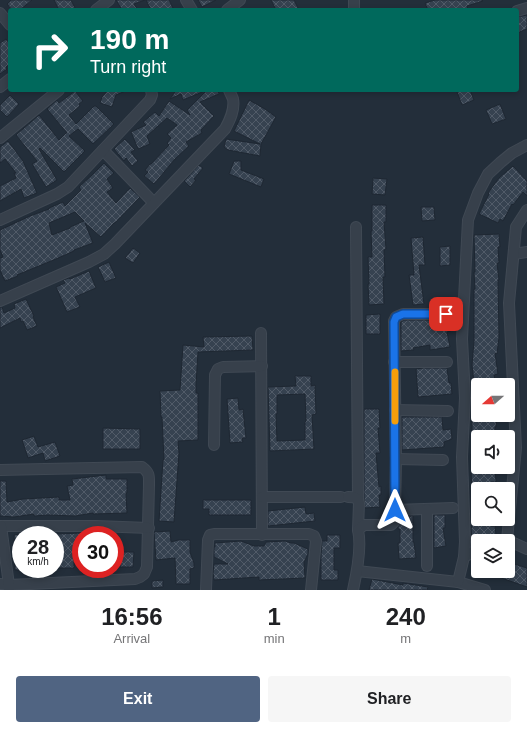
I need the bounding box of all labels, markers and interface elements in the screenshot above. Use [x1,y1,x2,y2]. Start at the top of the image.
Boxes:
icon: right [24,24,76,76]
text: 190 m [90,24,169,55]
text: Turn right [90,57,166,77]
pin [429,297,463,331]
icon: arrive [435,303,457,325]
north arrow [471,378,515,422]
map controls [471,378,515,578]
button: sound [471,430,515,474]
button: search [471,482,515,526]
position arrow [374,489,416,531]
speed limit sign: 30 [72,526,124,578]
button: layers [471,534,515,578]
text: 28 [27,536,49,558]
text: km/h [27,556,49,567]
text: 16:56 [101,603,163,630]
text: 1 [267,603,281,630]
text: 240 [386,603,426,630]
text: Arrival [113,631,150,646]
text: min [264,631,285,646]
text: m [400,631,411,646]
button: Exit [16,676,260,722]
button: Share [268,676,511,722]

